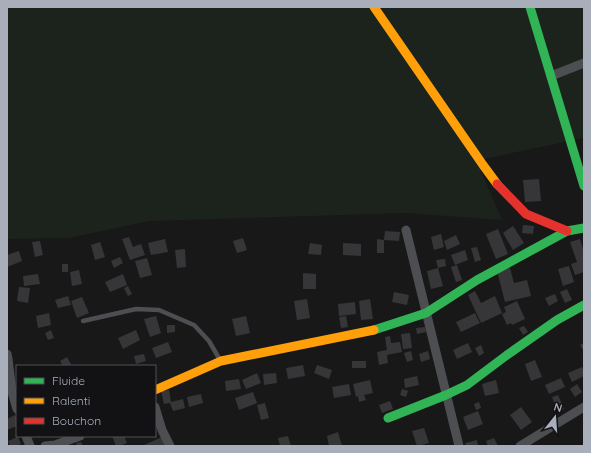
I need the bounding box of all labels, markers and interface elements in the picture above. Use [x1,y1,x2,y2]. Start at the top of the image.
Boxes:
legend [16,365,156,437]
text: Fluide [52,373,85,388]
text: Ralenti [52,393,90,408]
north arrow [535,397,575,437]
text: N [552,400,564,415]
text: Bouchon [52,413,101,428]

